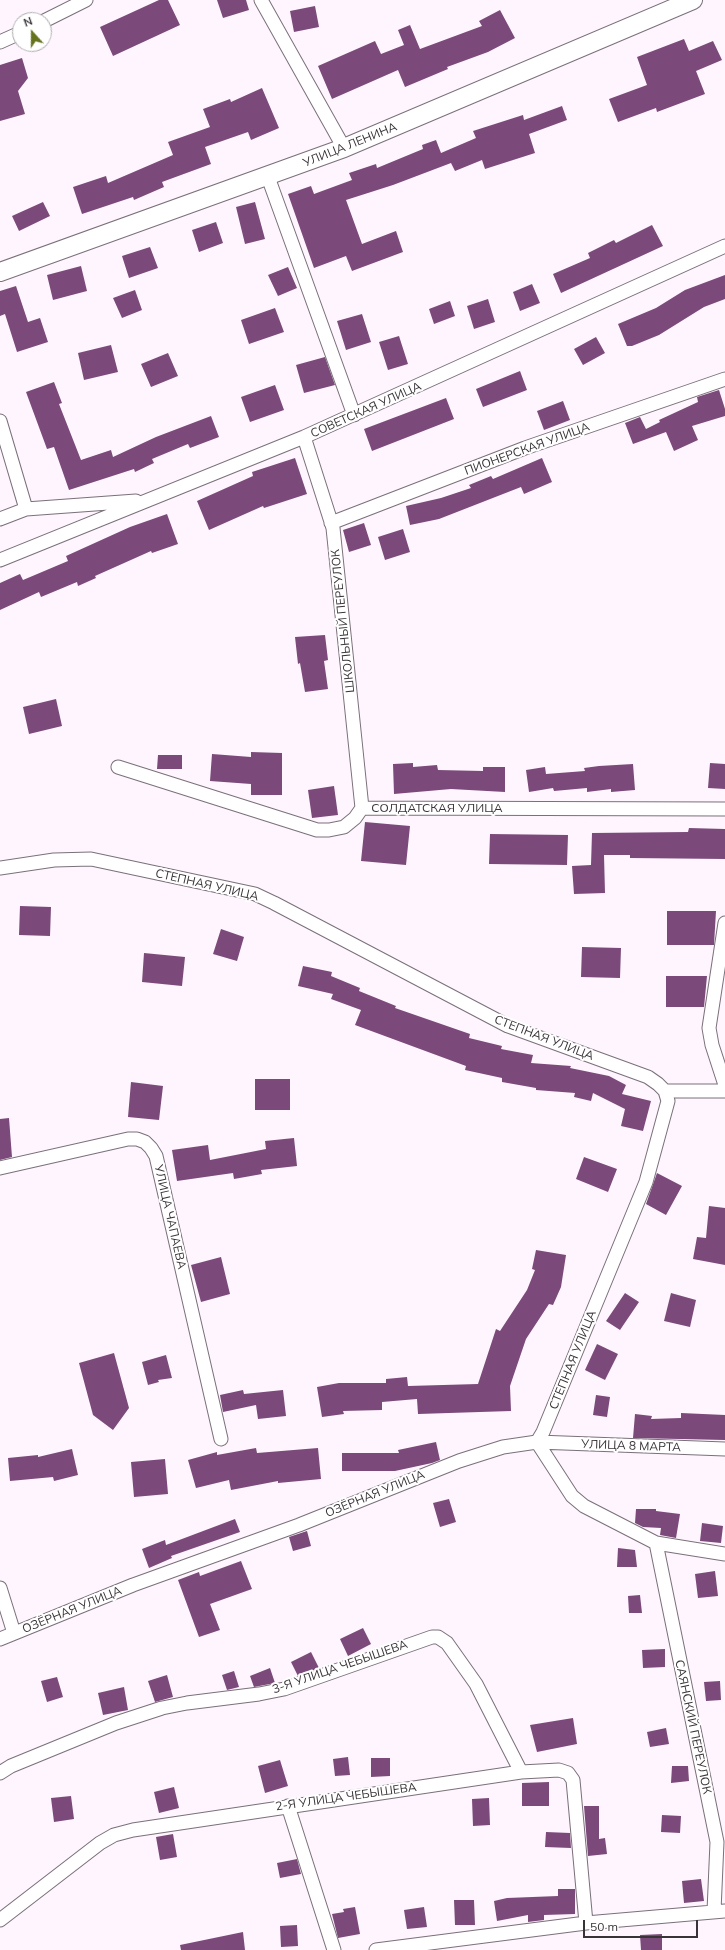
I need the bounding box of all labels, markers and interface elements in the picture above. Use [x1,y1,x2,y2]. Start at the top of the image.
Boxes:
north arrow [12,12,52,52]
text: N [22,14,34,30]
street label: УЛИЦА ЛЕНИНА [301,120,399,170]
street label: СОВЕТСКАЯ УЛИЦА [308,379,424,441]
street label: ПИОНЕРСКАЯ УЛИЦА [463,420,591,478]
street label: ШКОЛЬНЫЙ ПЕРЕУЛОК [328,548,358,694]
street label: СОЛДАТСКАЯ УЛИЦА [371,801,503,815]
street label: СТЕПНАЯ УЛИЦА [154,866,260,904]
street label: СТЕПНАЯ УЛИЦА [492,1012,596,1064]
street label: УЛИЦА ЧАПАЕВА [151,1163,189,1271]
street label: СТЕПНАЯ УЛИЦА [547,1308,599,1412]
street label: УЛИЦА 8 МАРТА [581,1437,681,1455]
street label: ОЗЁРНАЯ УЛИЦА [323,1467,427,1521]
street label: ОЗЁРНАЯ УЛИЦА [20,1583,124,1637]
street label: 3-Я УЛИЦА ЧЕБЫШЕВА [270,1637,410,1697]
street label: САЯНСКИЙ ПЕРЕУЛОК [672,1659,714,1795]
street label: 2-Я УЛИЦА ЧЕБЫШЕВА [275,1780,417,1814]
scale bar [585,1912,700,1938]
text: 50 m [590,1919,618,1934]

